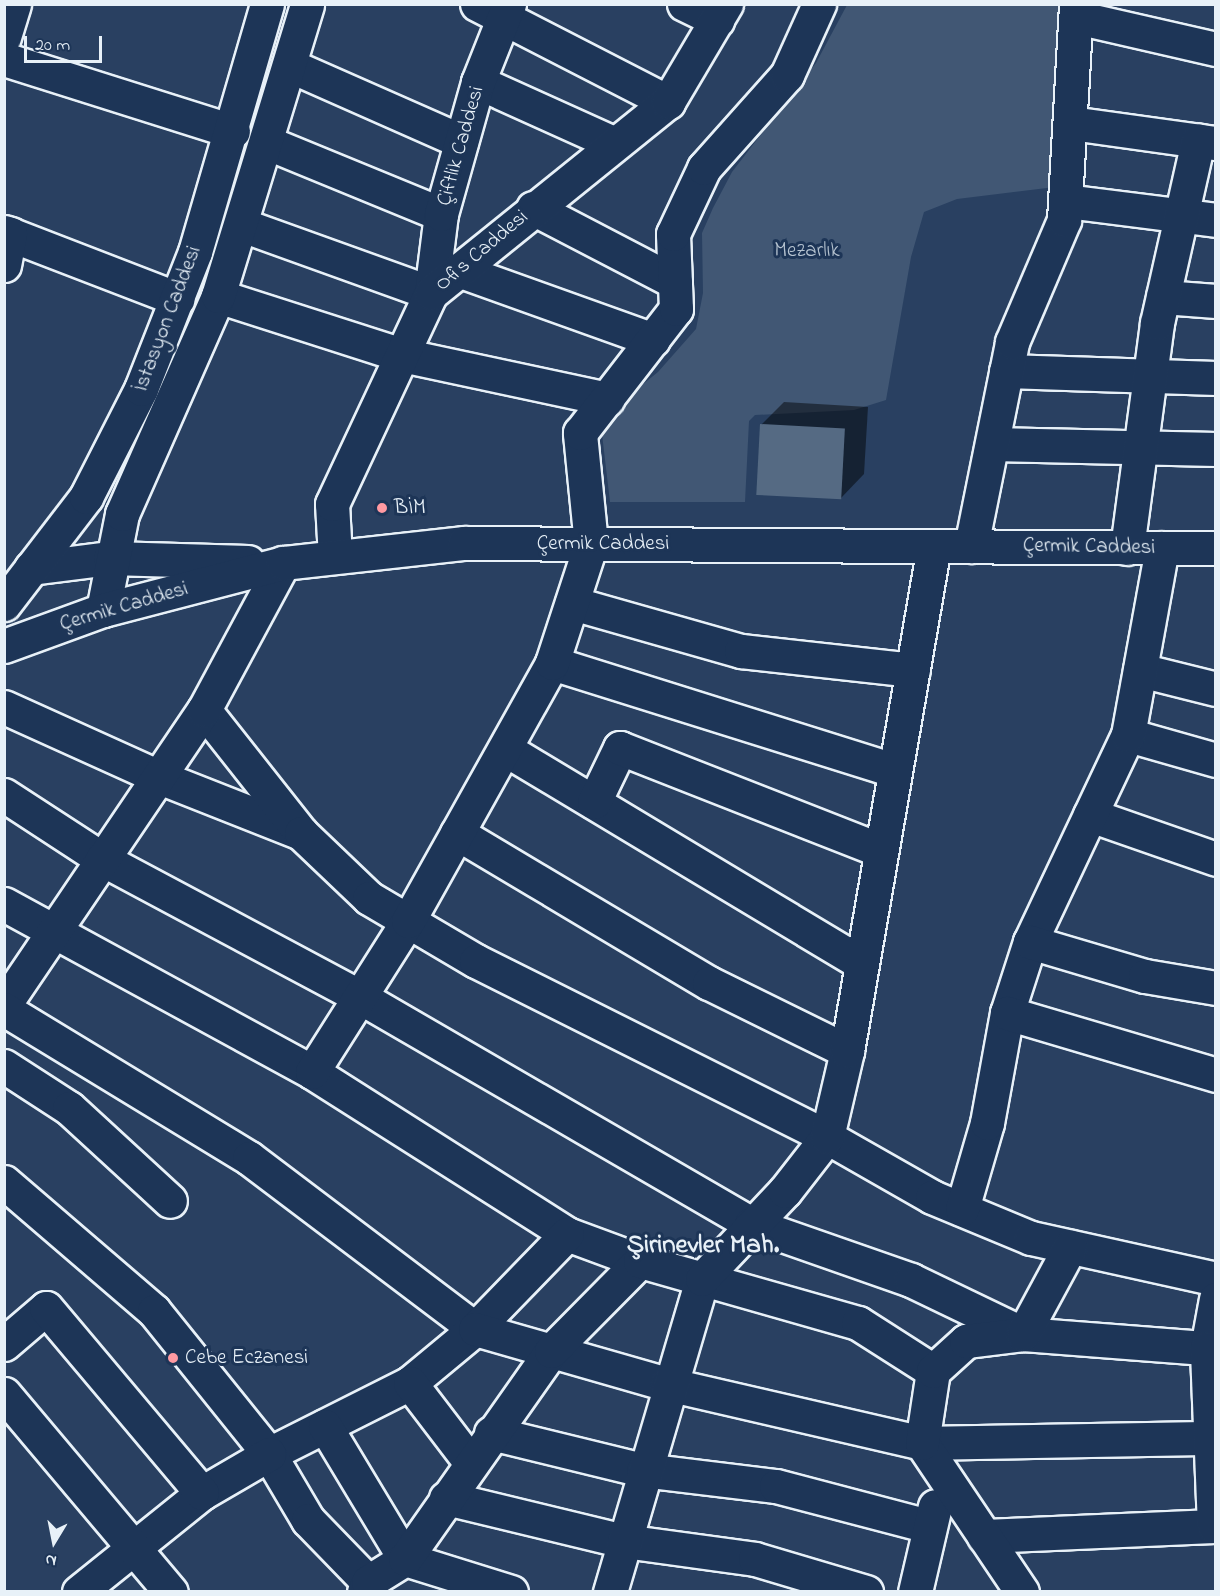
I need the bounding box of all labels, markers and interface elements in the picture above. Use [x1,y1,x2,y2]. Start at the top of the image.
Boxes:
scale bar [27,24,105,62]
text: 20 m [35,33,70,59]
street label: Çiftlik Caddesi [432,83,490,209]
street label: Ofis Caddesi [430,205,534,297]
park label: Mezarlık [774,238,840,264]
street label: İstasyon Caddesi [129,243,207,395]
place label: BİM [394,495,426,521]
marker: BİM [375,501,389,515]
street label: Çermik Caddesi [537,531,669,557]
street label: Çermik Caddesi [1023,533,1155,561]
street label: Çermik Caddesi [57,577,191,637]
district label: Şirinevler Mah. [627,1230,779,1262]
place label: Cebe Eczanesi [185,1345,308,1371]
marker: Cebe Eczanesi [166,1351,180,1365]
north arrow [24,1512,84,1572]
text: N [43,1547,58,1572]

